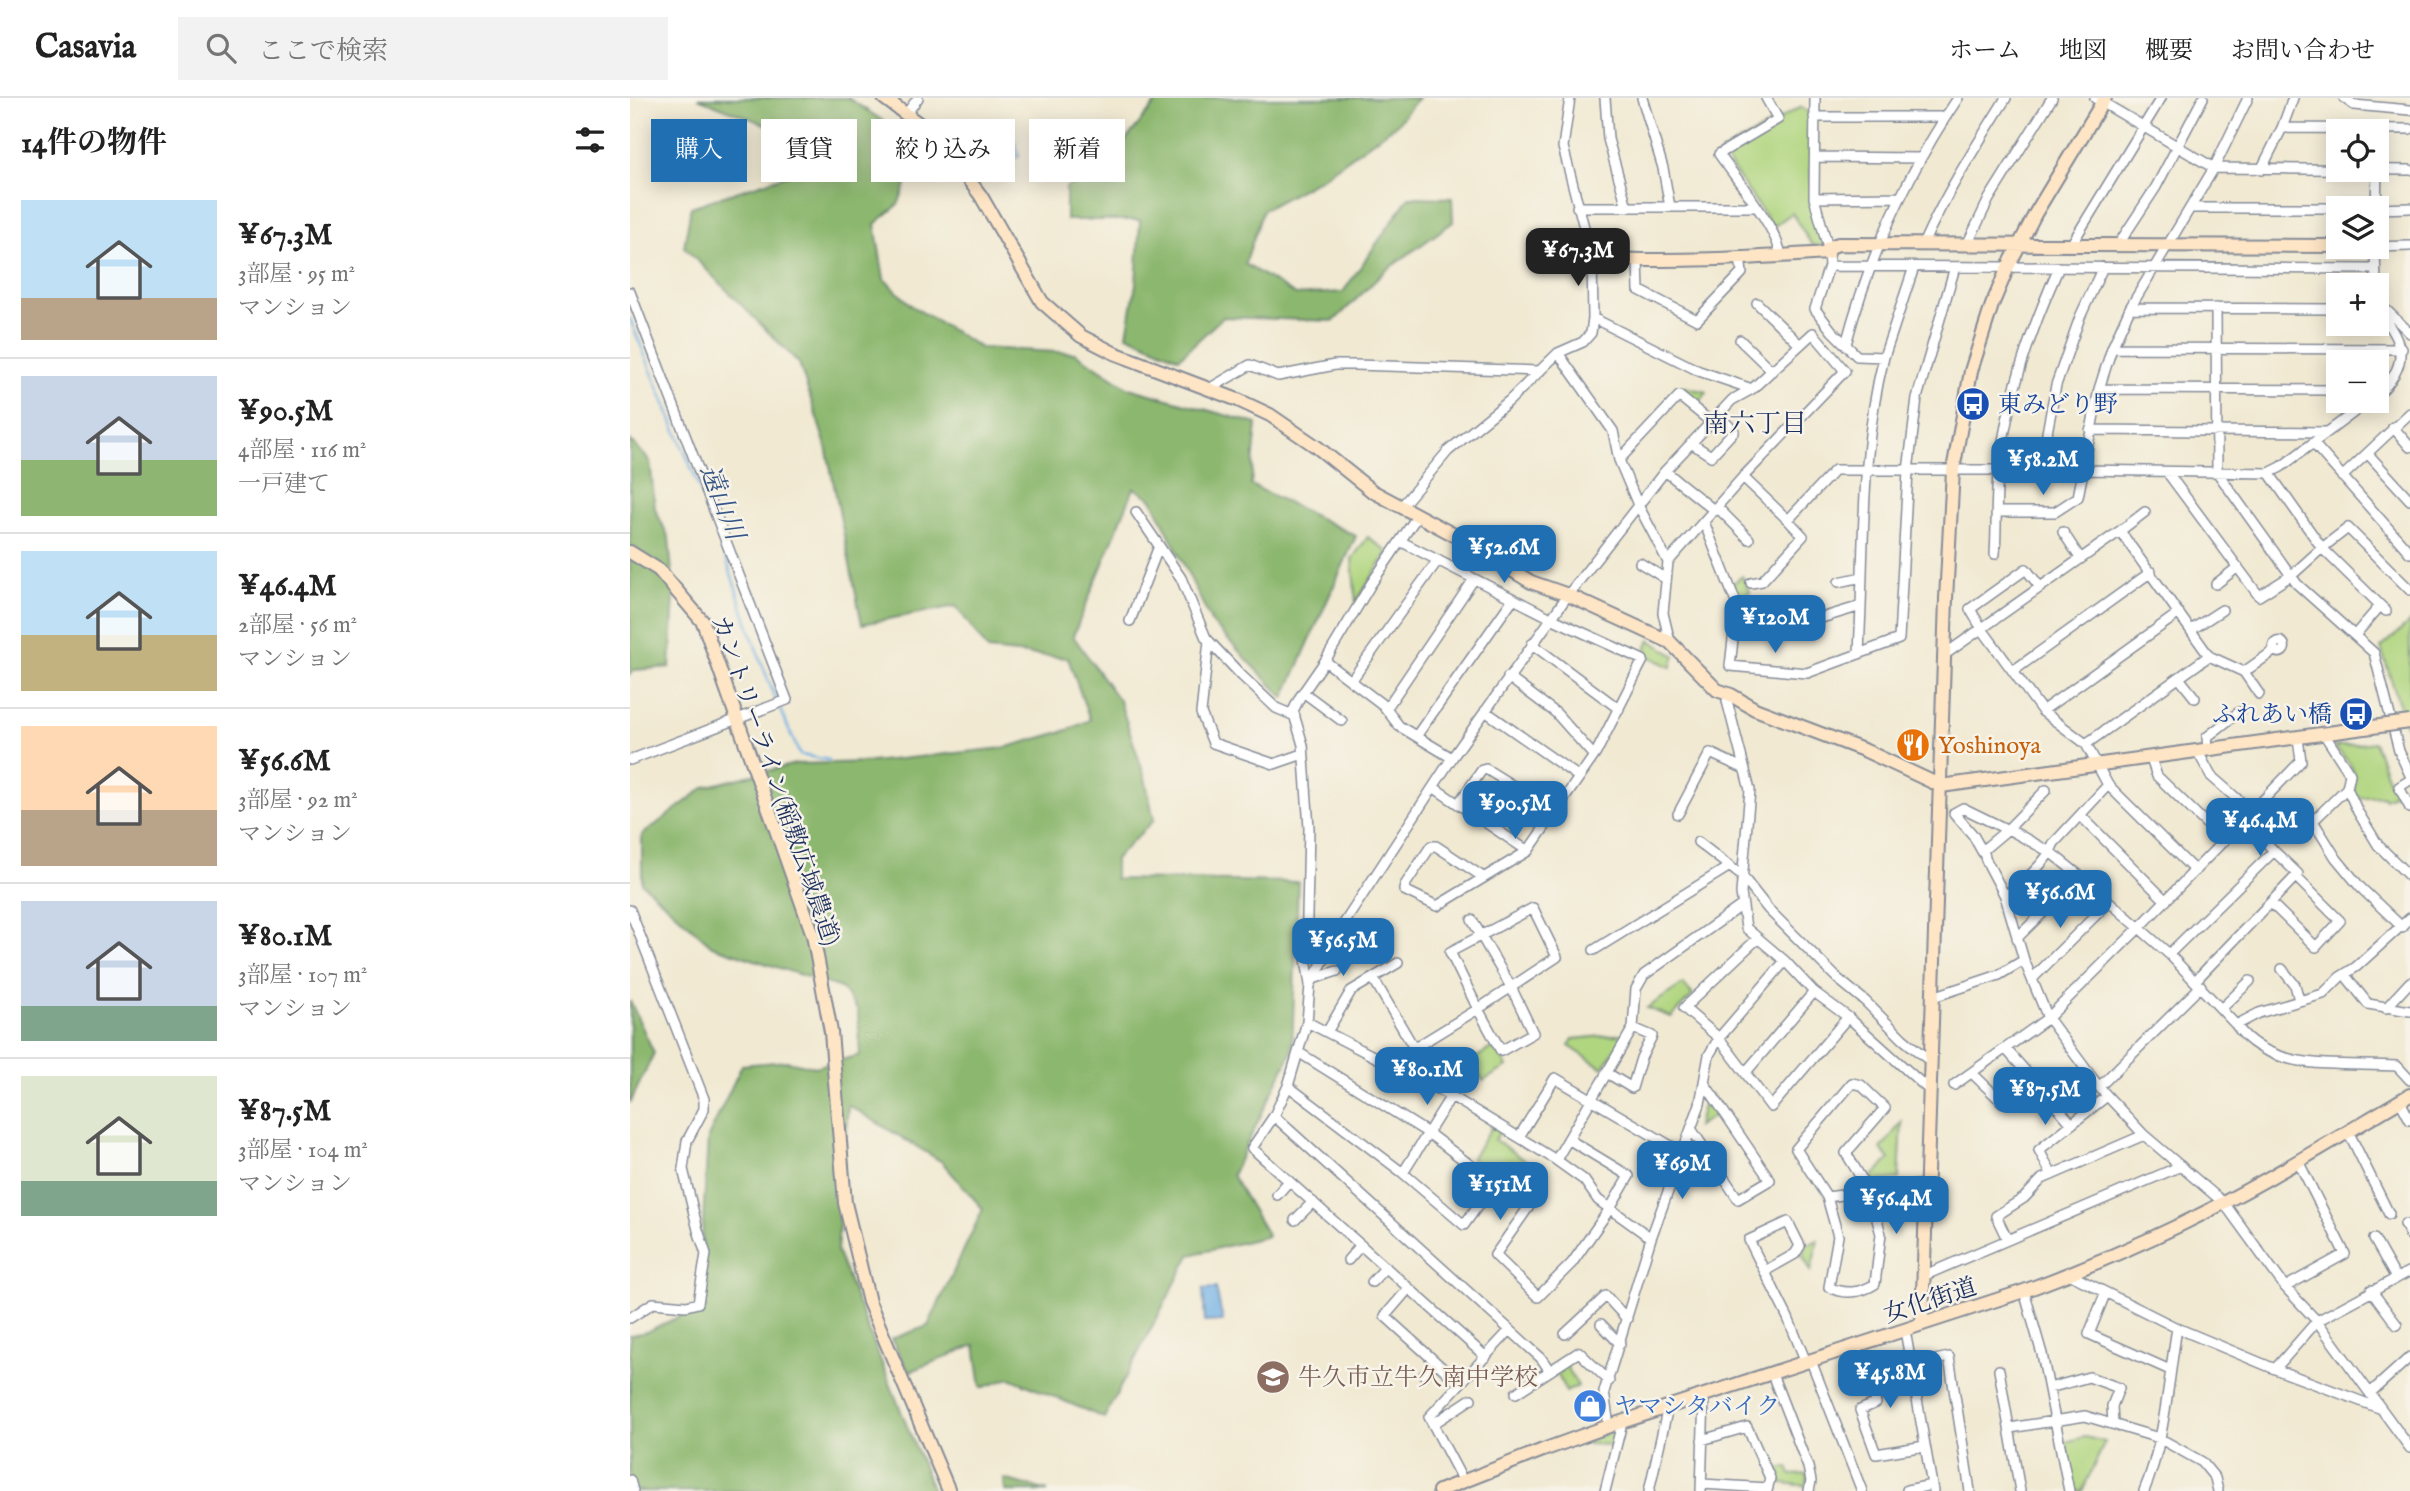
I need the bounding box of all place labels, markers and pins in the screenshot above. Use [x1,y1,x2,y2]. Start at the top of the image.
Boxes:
pin: ¥67.3M [1521,228,1635,288]
bus stop icon: 東みどり野 [1954,385,1992,423]
place label: 東みどり野 [1998,390,2118,421]
pin: ¥58.2M [1986,438,2100,497]
pin: ¥52.6M [1447,526,1561,585]
pin: ¥120M [1726,596,1824,655]
bus stop icon: ふれあい橋 [2337,695,2375,733]
place label: ふれあい橋 [2212,700,2332,731]
restaurant icon: Yoshinoya [1894,726,1932,764]
place label: Yoshinoya [1938,731,2042,762]
pin: ¥90.5M [1458,782,1572,841]
pin: ¥46.4M [2203,798,2317,858]
pin: ¥56.6M [2003,870,2117,930]
pin: ¥56.5M [1286,918,1400,978]
pin: ¥80.1M [1370,1048,1484,1107]
pin: ¥87.5M [1988,1068,2102,1127]
pin: ¥69M [1641,1142,1723,1201]
pin: ¥151M [1451,1162,1549,1222]
pin: ¥56.4M [1839,1176,1953,1236]
pin: ¥45.8M [1833,1350,1947,1410]
school or university icon: 牛久市立牛久南中学校 [1254,1358,1292,1396]
place label: 牛久市立牛久南中学校 [1298,1363,1538,1394]
shop icon: ヤマシタバイク [1571,1387,1609,1425]
place label: ヤマシタバイク [1614,1392,1780,1423]

